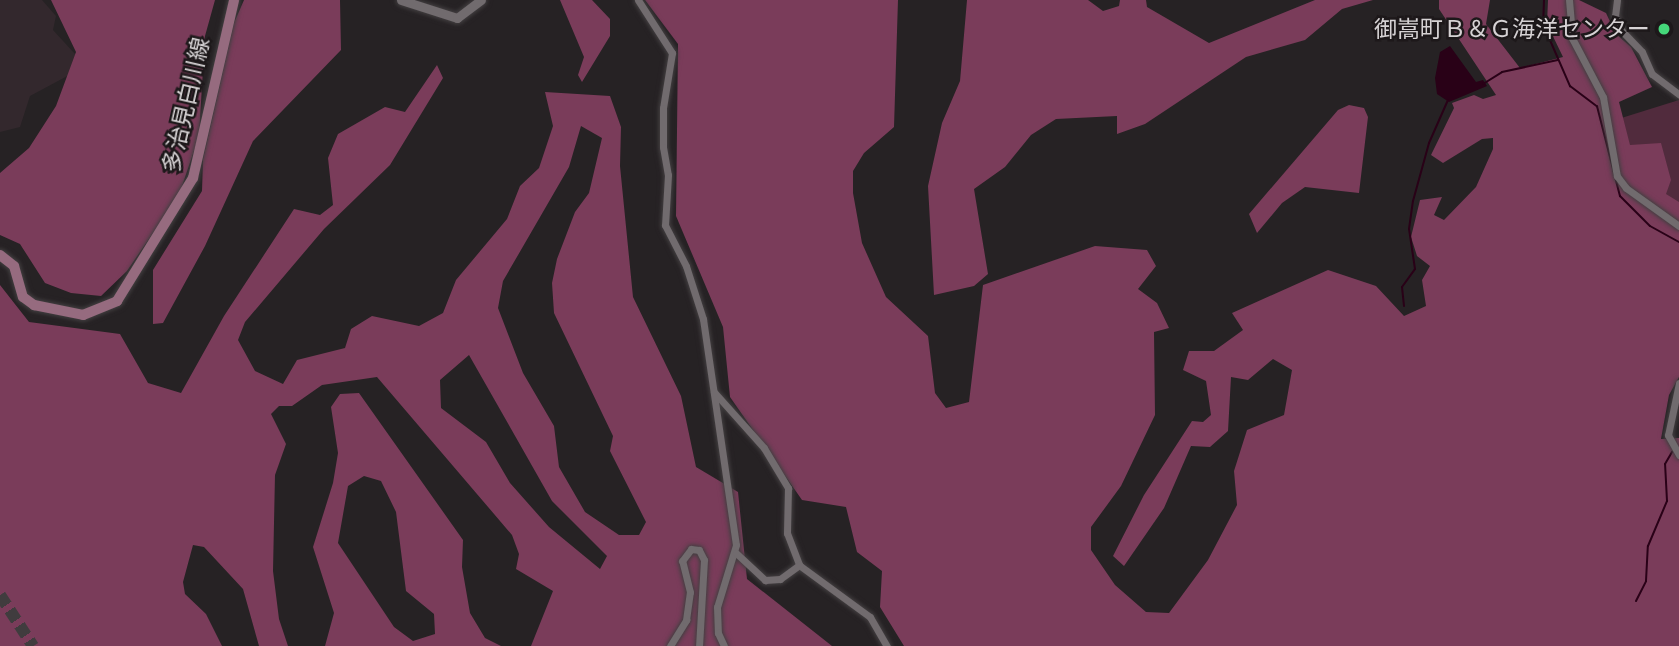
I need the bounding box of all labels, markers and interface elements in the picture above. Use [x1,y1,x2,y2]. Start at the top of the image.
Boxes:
place label: 御嵩町Ｂ＆Ｇ海洋センター [1374,15,1650,43]
marker: 御嵩町Ｂ＆Ｇ海洋センター [1656,21,1672,37]
street label: 多治見白川線 [157,35,215,175]

